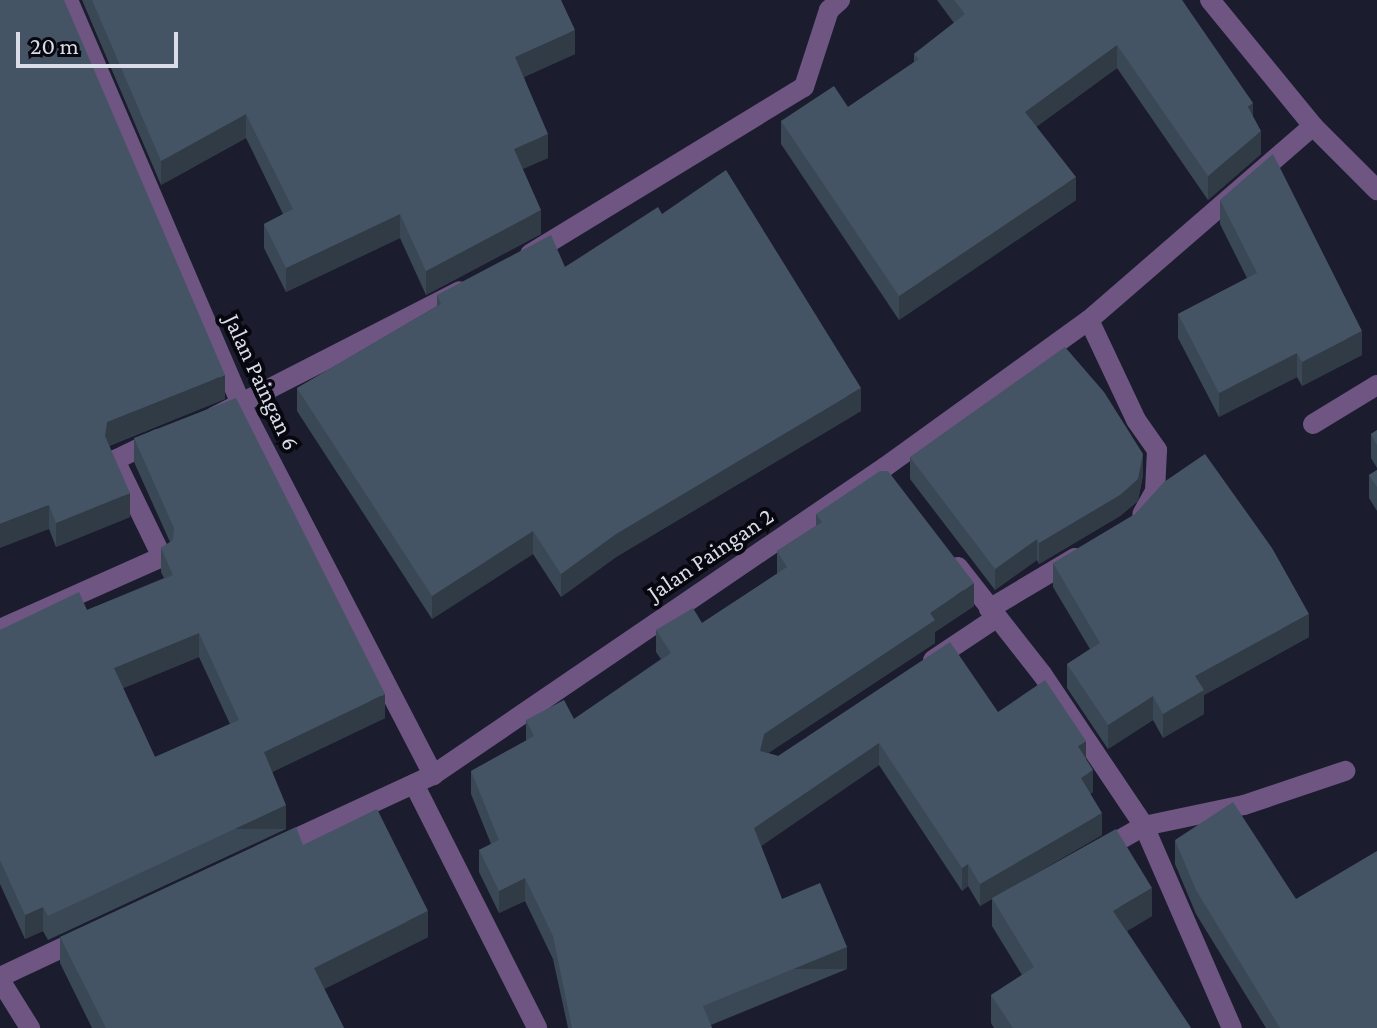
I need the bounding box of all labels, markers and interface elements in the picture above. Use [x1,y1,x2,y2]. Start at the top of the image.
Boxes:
scale bar [20,16,182,66]
text: 20 m [30,32,79,59]
street label: Jalan Paingan 6 [218,309,306,455]
street label: Jalan Paingan 2 [641,501,779,607]

